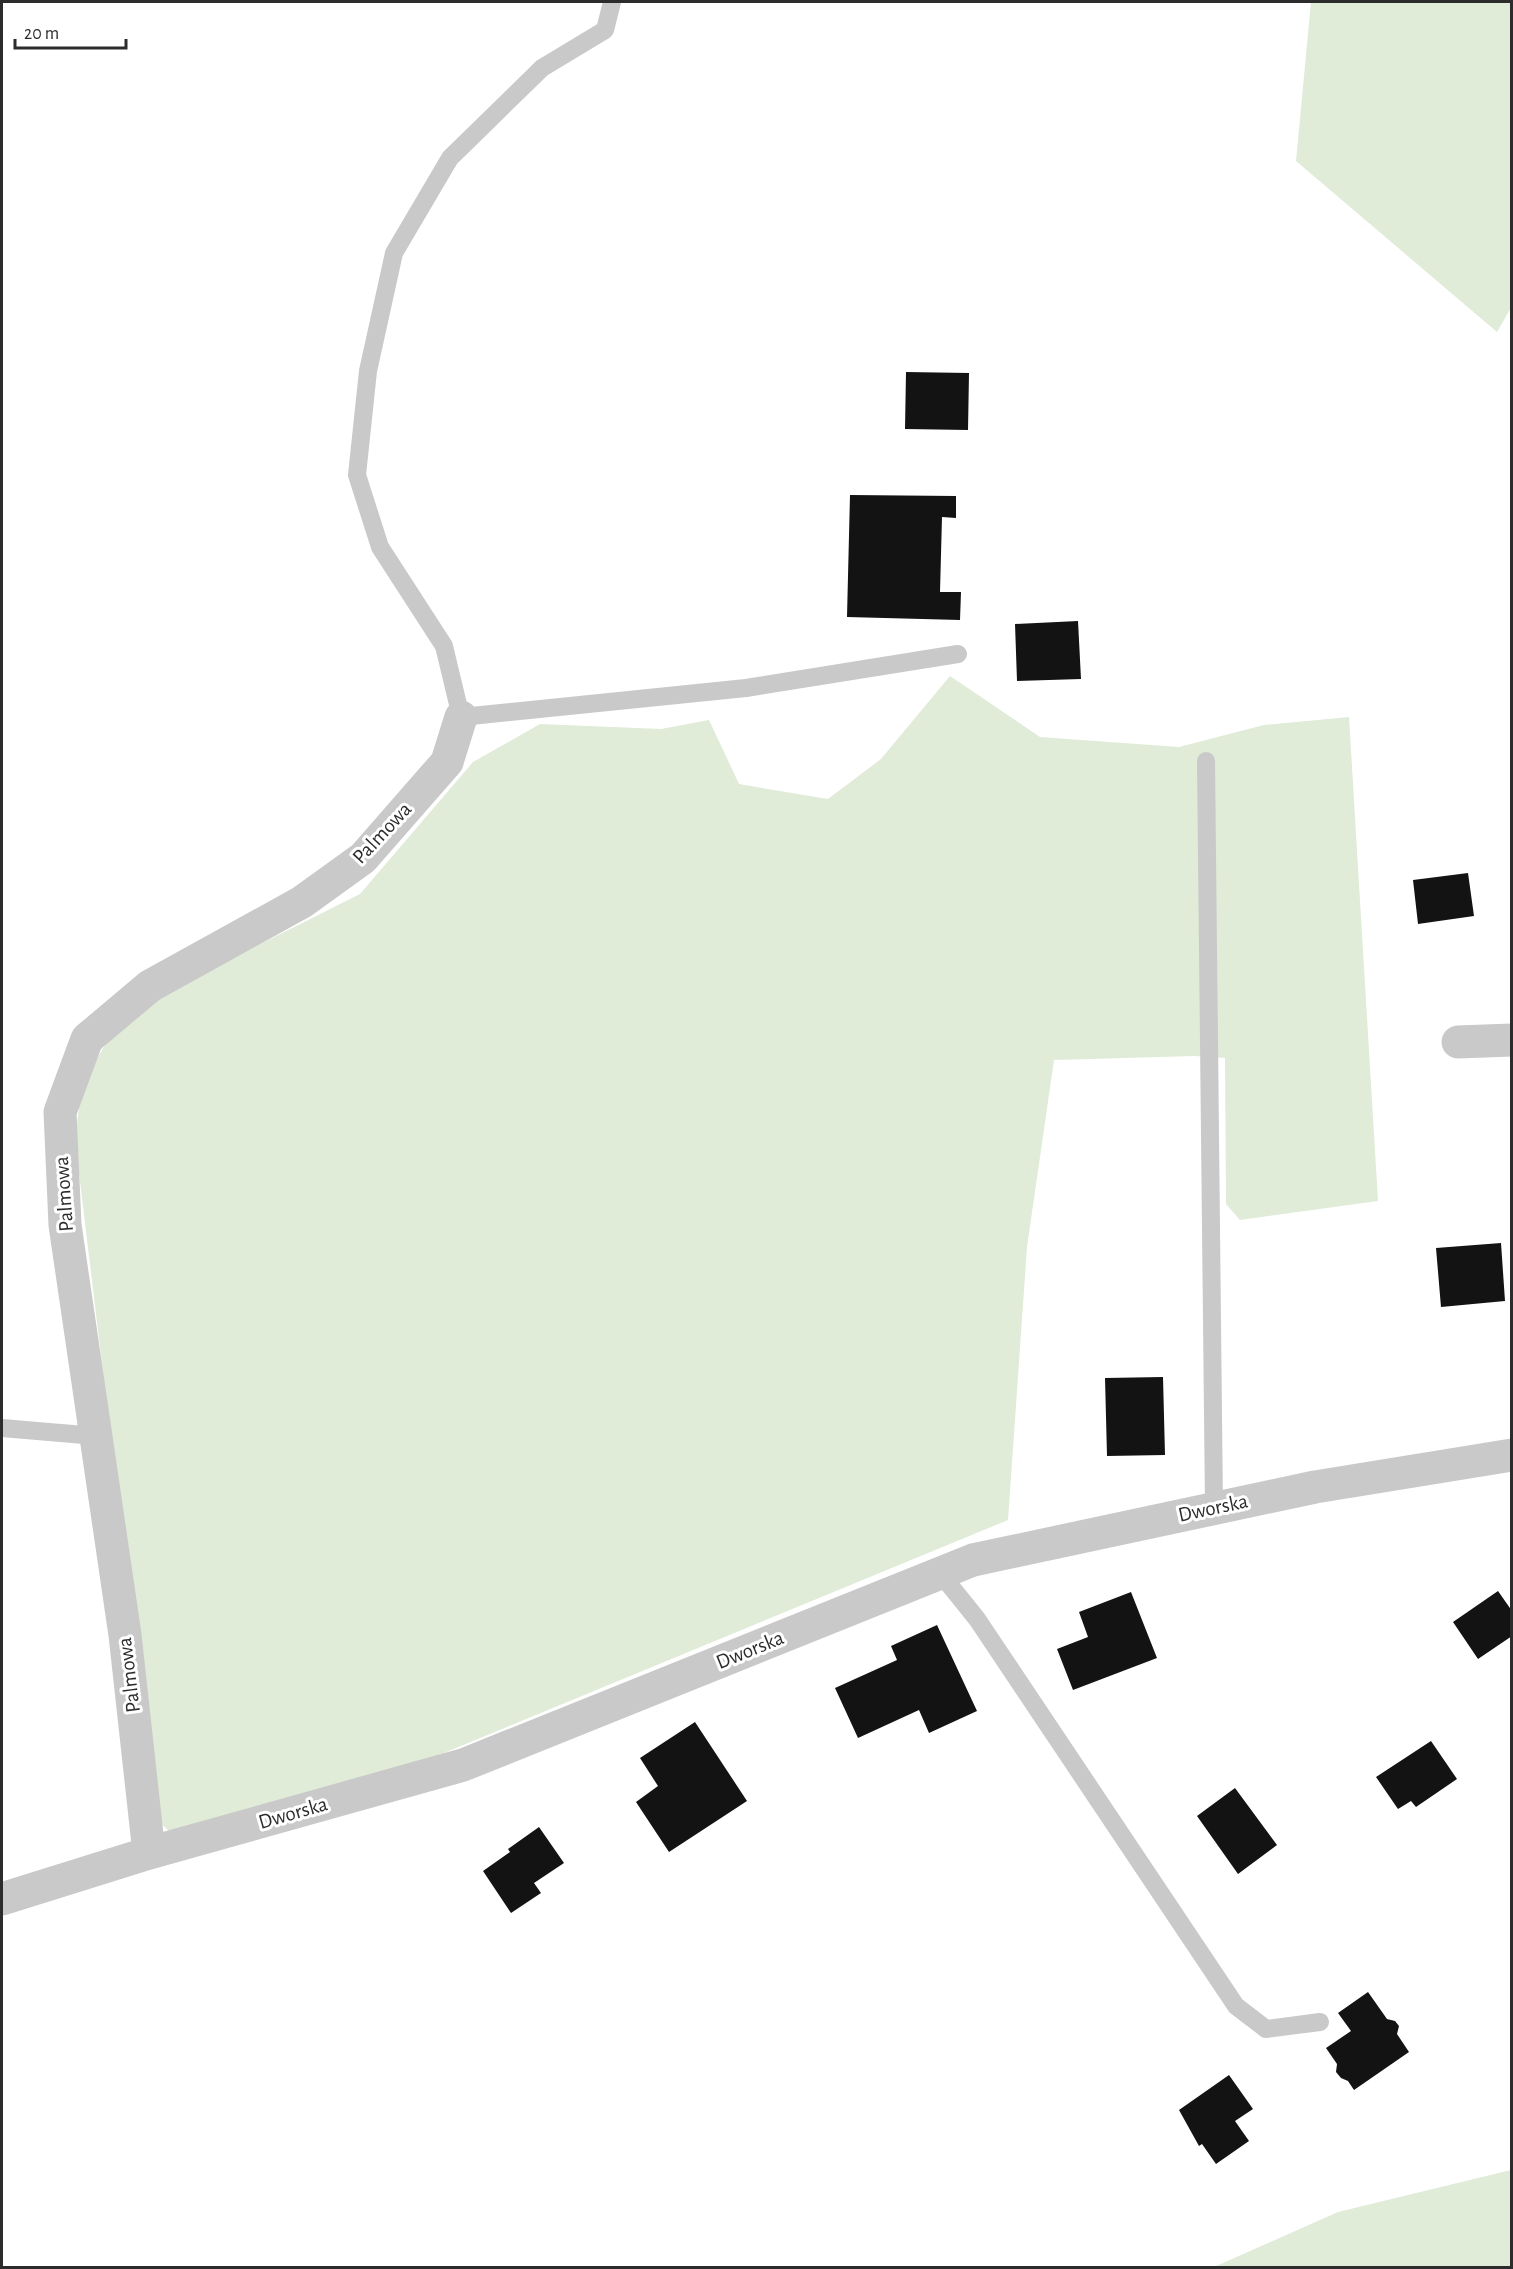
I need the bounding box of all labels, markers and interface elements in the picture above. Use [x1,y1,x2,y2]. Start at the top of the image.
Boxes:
scale bar [15,12,126,50]
text: 20 m [24,25,59,43]
street label: Palmowa [349,798,416,868]
street label: Palmowa [51,1155,77,1232]
street label: Dworska [1176,1490,1250,1526]
street label: Dworska [713,1627,787,1673]
street label: Palmowa [114,1636,144,1714]
street label: Dworska [256,1793,330,1833]

